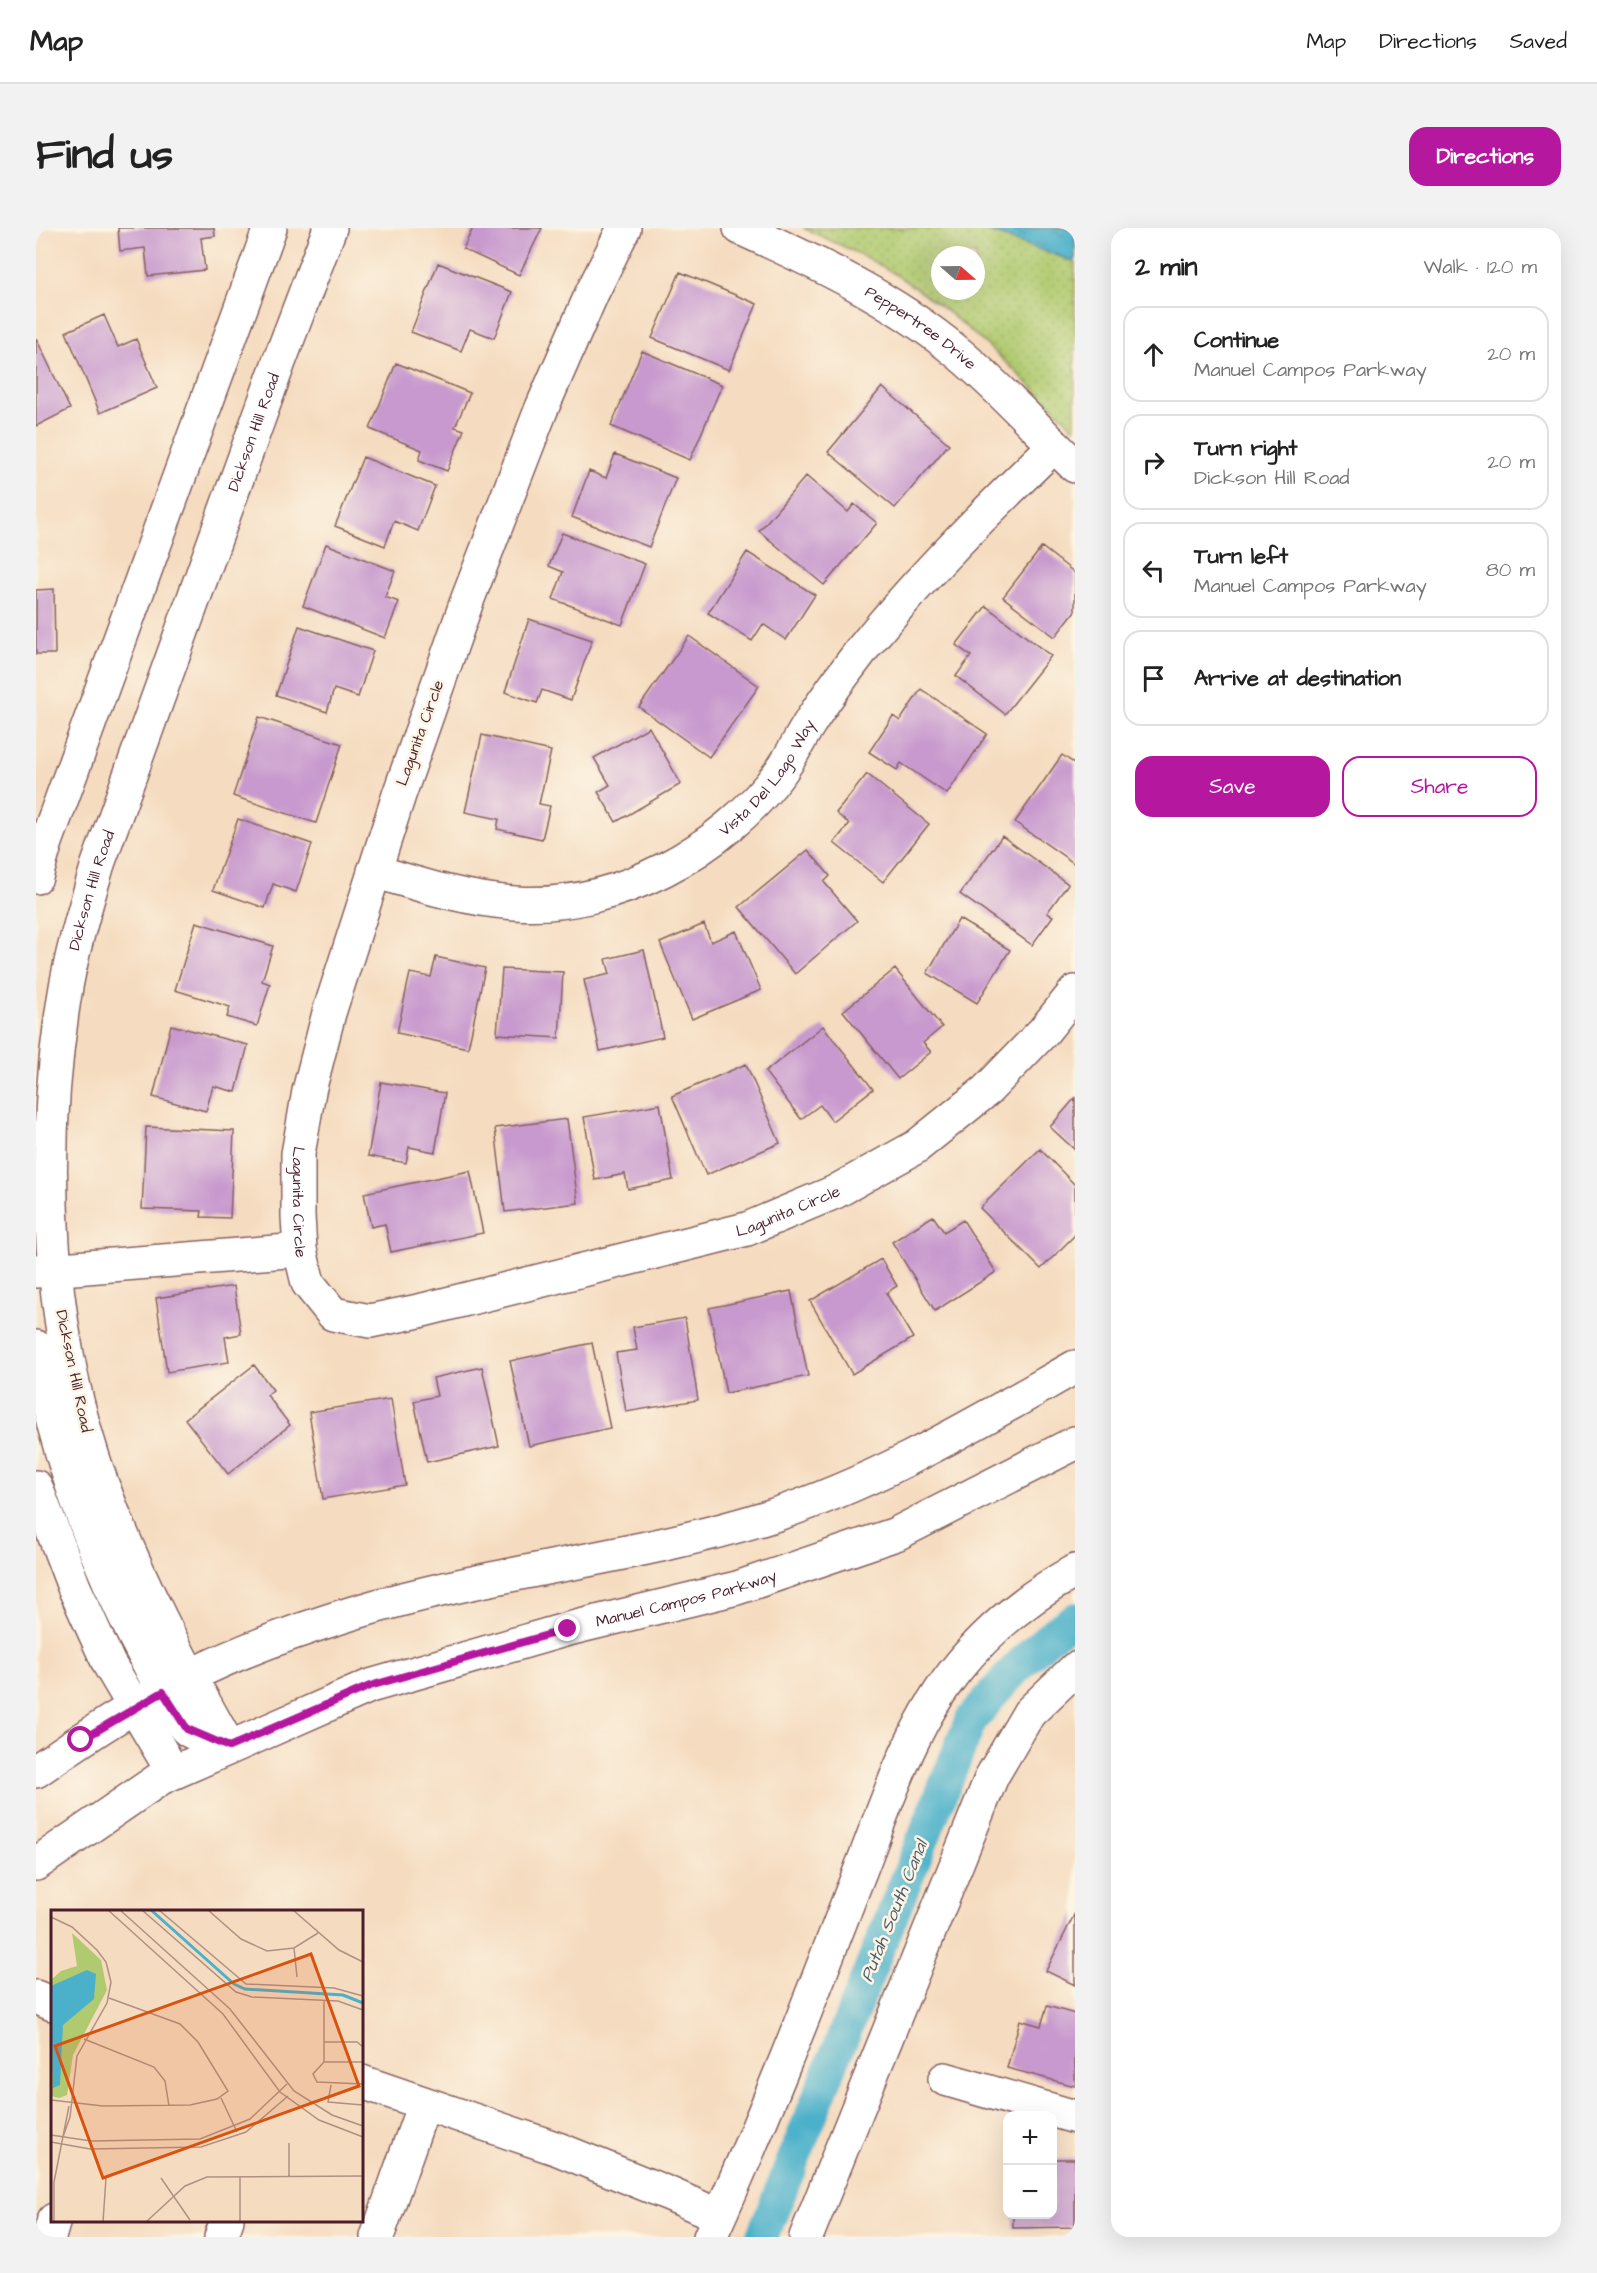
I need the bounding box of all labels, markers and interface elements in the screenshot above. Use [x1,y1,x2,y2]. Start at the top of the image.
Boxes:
text: Map [30,22,83,61]
text: Map [1306,27,1346,56]
text: Directions [1379,27,1477,56]
text: Saved [1510,27,1567,56]
text: Find us [36,127,173,185]
button: Directions [1409,127,1561,186]
north arrow [931,246,985,300]
text: 2 min [1135,249,1197,285]
text: Walk · 120 m [1424,253,1537,281]
street label: Peppertree Drive [861,281,981,375]
text: Continue [1194,325,1279,356]
icon: ahead [1137,338,1170,371]
text: 20 m [1487,340,1535,368]
text: Manuel Campos Parkway [1194,356,1427,384]
street label: Dickson Hill Road [222,370,285,495]
text: Turn right [1194,433,1297,464]
icon: right [1137,446,1170,479]
text: 20 m [1487,448,1535,476]
text: Dickson Hill Road [1194,464,1350,492]
text: Turn left [1194,541,1288,572]
icon: left [1137,554,1170,587]
text: 80 m [1486,556,1535,584]
text: Manuel Campos Parkway [1194,572,1427,600]
icon: arrive [1137,662,1170,695]
text: Arrive at destination [1194,663,1401,694]
street label: Lagunita Circle [391,677,450,789]
street label: Vista Del Lago Way [715,715,821,841]
button: Save [1135,756,1330,817]
button: Share [1342,756,1537,817]
street label: Dickson Hill Road [63,827,120,953]
street label: Lagunita Circle [286,1145,313,1260]
street label: Lagunita Circle [734,1180,845,1242]
street label: Dickson Hill Road [50,1308,98,1434]
street label: Manuel Campos Parkway [593,1564,780,1633]
route end [554,1615,580,1641]
route start [67,1726,93,1752]
water label: Putah South Canal [854,1835,935,1985]
inset map [51,1910,363,2222]
map controls [1003,2111,1057,2219]
button: + [1003,2111,1057,2165]
button: − [1003,2165,1057,2219]

